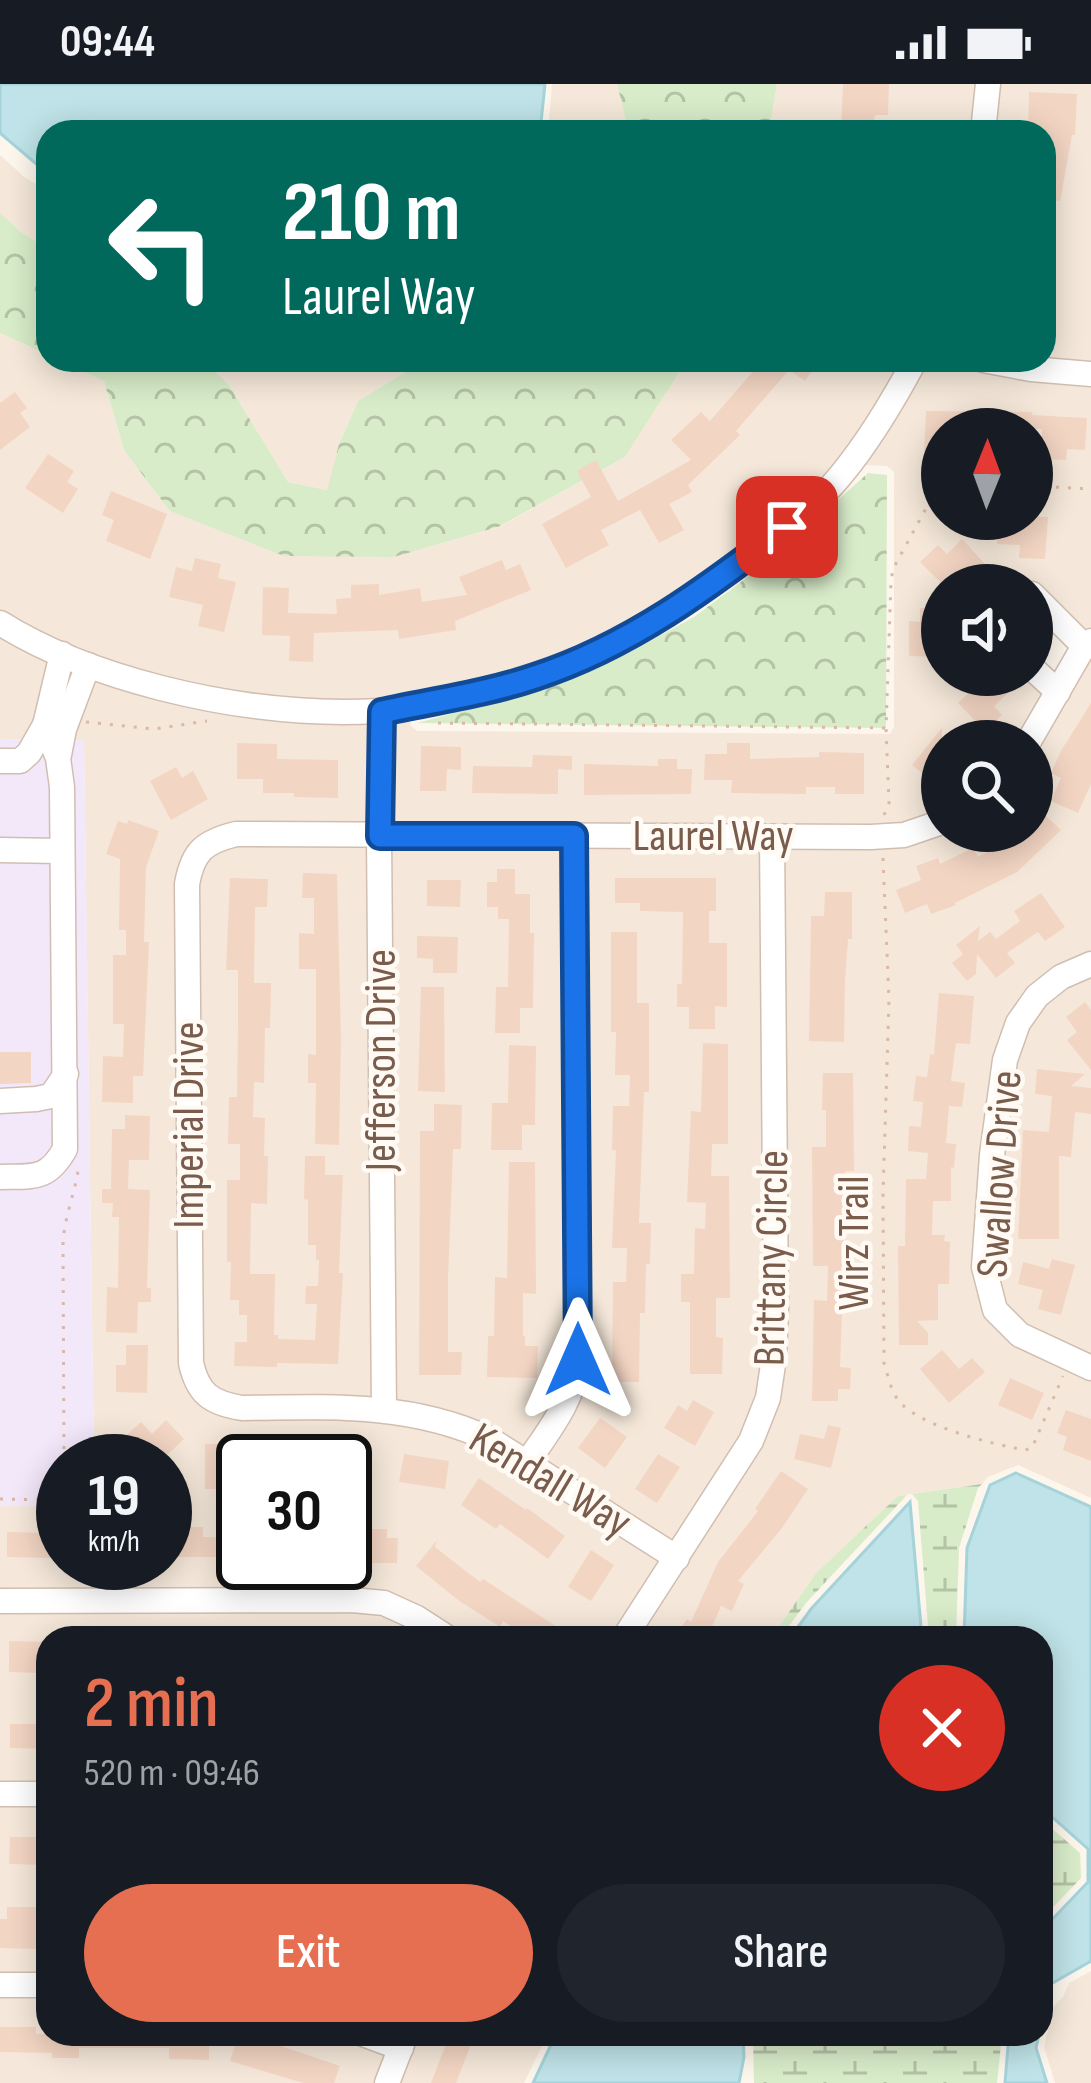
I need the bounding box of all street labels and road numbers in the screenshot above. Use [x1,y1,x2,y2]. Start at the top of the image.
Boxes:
street label: Laurel Way [632,809,794,864]
street label: Jefferson Drive [354,949,409,1172]
street label: Imperial Drive [162,1021,217,1229]
street label: Swallow Drive [965,1069,1035,1279]
street label: Brittany Circle [743,1149,801,1367]
street label: Wirz Trail [827,1175,882,1311]
street label: Kendall Way [459,1411,641,1551]

